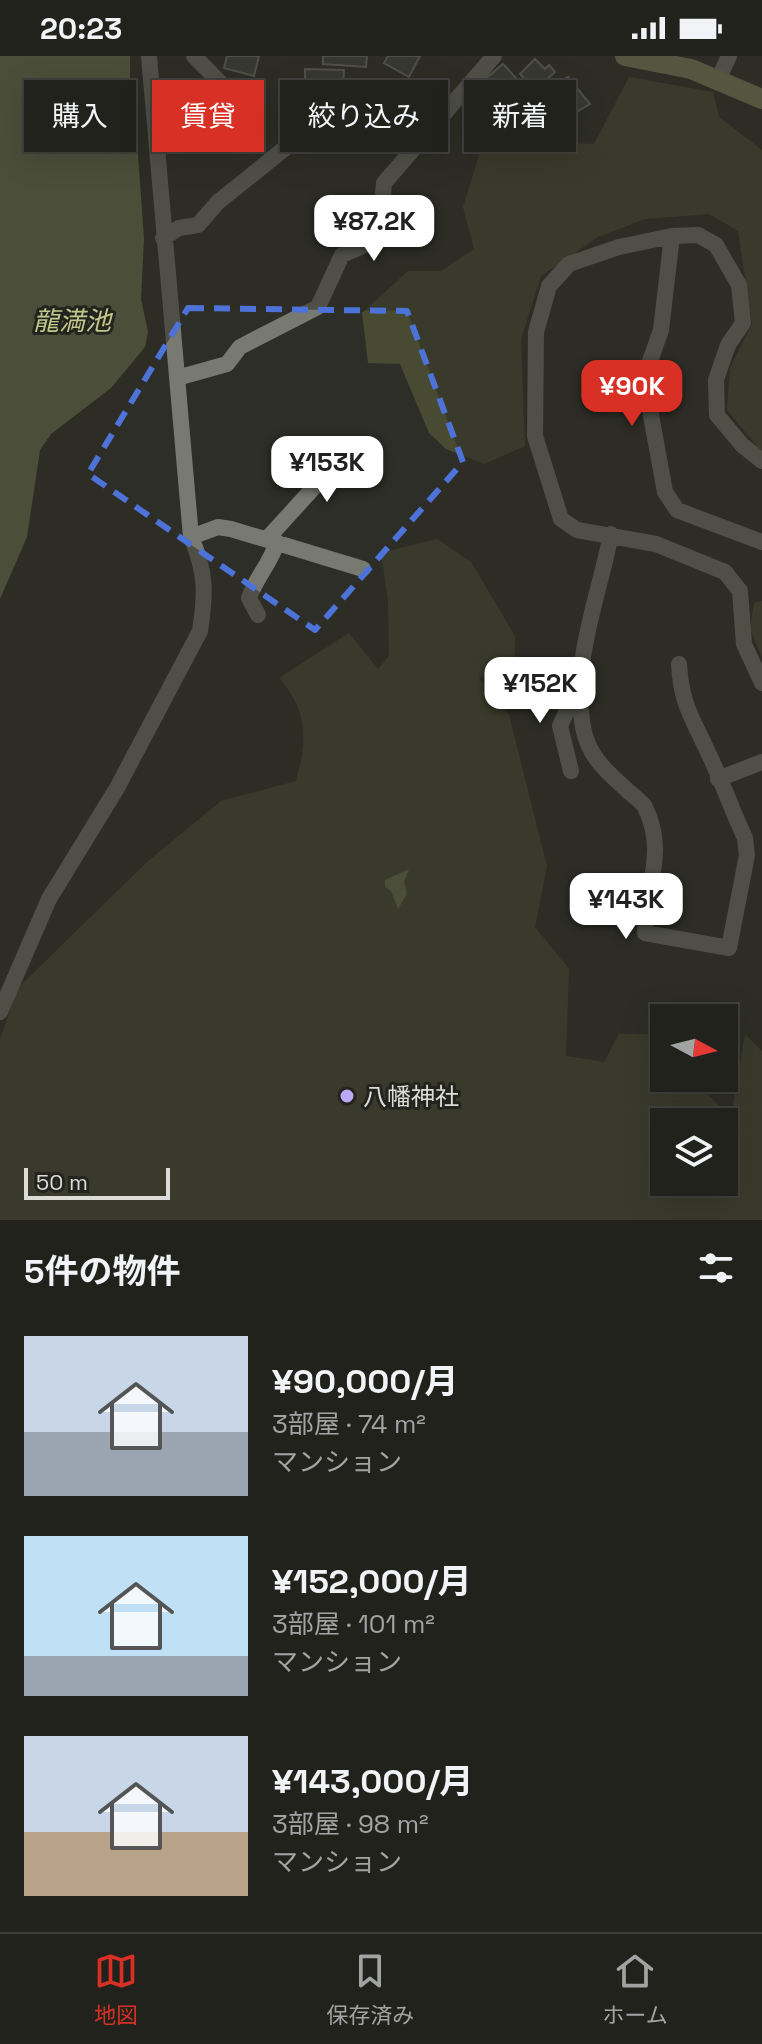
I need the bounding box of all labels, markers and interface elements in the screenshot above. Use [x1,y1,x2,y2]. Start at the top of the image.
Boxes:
text: 20:23 [40,9,122,48]
chip: 購入 [24,80,136,152]
chip: 賃貸 [152,80,264,152]
chip: 絞り込み [280,80,448,152]
chip: 新着 [464,80,576,152]
pin: ¥87.2K [309,195,439,263]
text: ¥87.2K [332,204,416,238]
water label: 龍満池 [33,304,114,338]
pin: ¥90K [585,360,679,428]
text: ¥90K [599,369,665,403]
pin: ¥153K [271,436,383,504]
text: ¥153K [289,445,365,479]
pin: ¥152K [484,657,596,725]
text: ¥152K [503,666,577,700]
pin: ¥143K [570,873,682,941]
text: ¥143K [588,882,664,916]
north arrow [650,1004,738,1092]
map controls [650,1004,738,1196]
place label: 八幡神社 [363,1081,459,1112]
marker: 八幡神社 [338,1087,356,1105]
button: layers [650,1108,738,1196]
scale bar [24,1164,170,1200]
text: 50 m [36,1168,88,1196]
icon: filters [694,1246,738,1290]
text: 5件の物件 [24,1250,180,1293]
text: ¥90,000/月 [272,1360,459,1403]
icon: home [88,1368,184,1464]
text: 3部屋 · 74 m² [272,1407,426,1441]
text: マンション [272,1445,402,1479]
text: ¥152,000/月 [272,1560,472,1603]
icon: home [88,1568,184,1664]
text: 3部屋 · 101 m² [272,1607,435,1641]
text: マンション [272,1645,402,1679]
text: ¥143,000/月 [272,1760,474,1803]
icon: home [88,1768,184,1864]
text: 3部屋 · 98 m² [272,1807,429,1841]
text: マンション [272,1845,402,1879]
tab: 地図 [94,1949,138,2029]
tab: 保存済み [326,1949,414,2029]
tab: ホーム [603,1949,668,2029]

